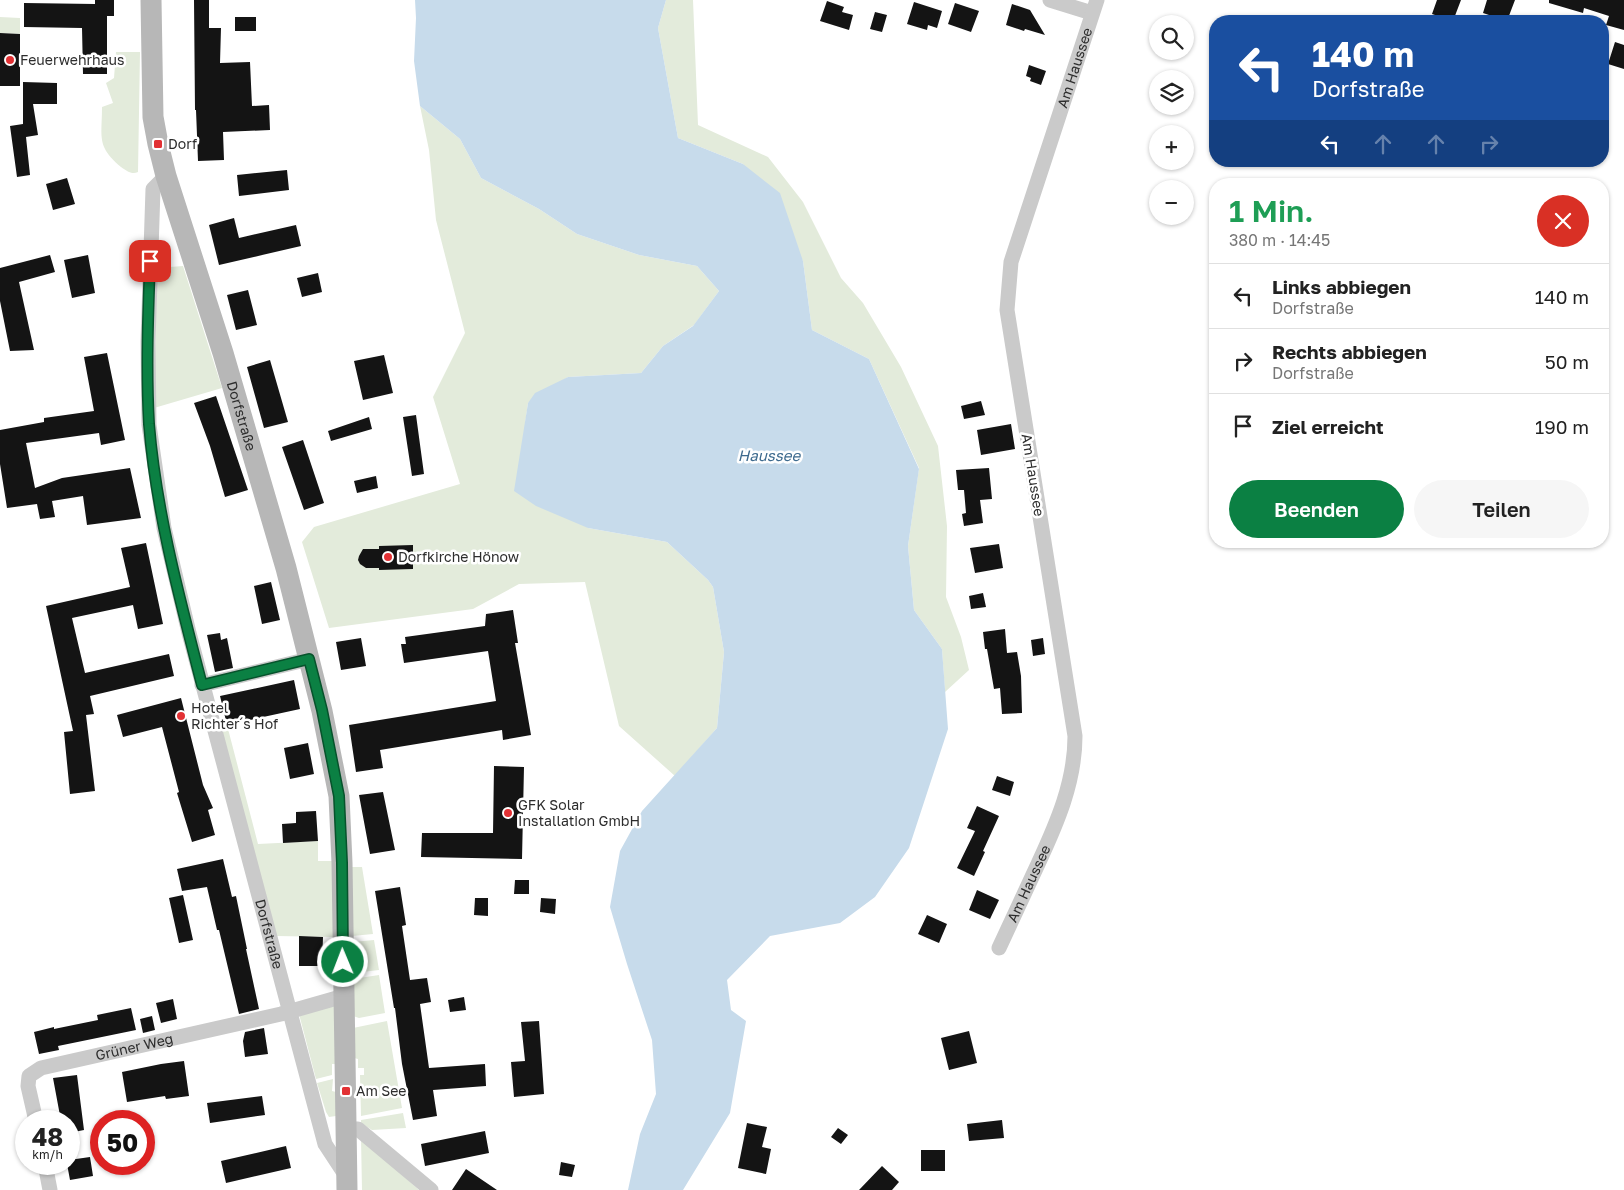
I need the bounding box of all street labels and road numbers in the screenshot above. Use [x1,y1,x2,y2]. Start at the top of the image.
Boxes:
street label: Am Haussee [1053,25,1095,110]
street label: Dorfstraße [224,379,260,453]
street label: Am Haussee [1019,432,1048,517]
street label: Am Haussee [1003,842,1054,925]
street label: Dorfstraße [252,897,287,971]
street label: Grüner Weg [94,1030,175,1064]

